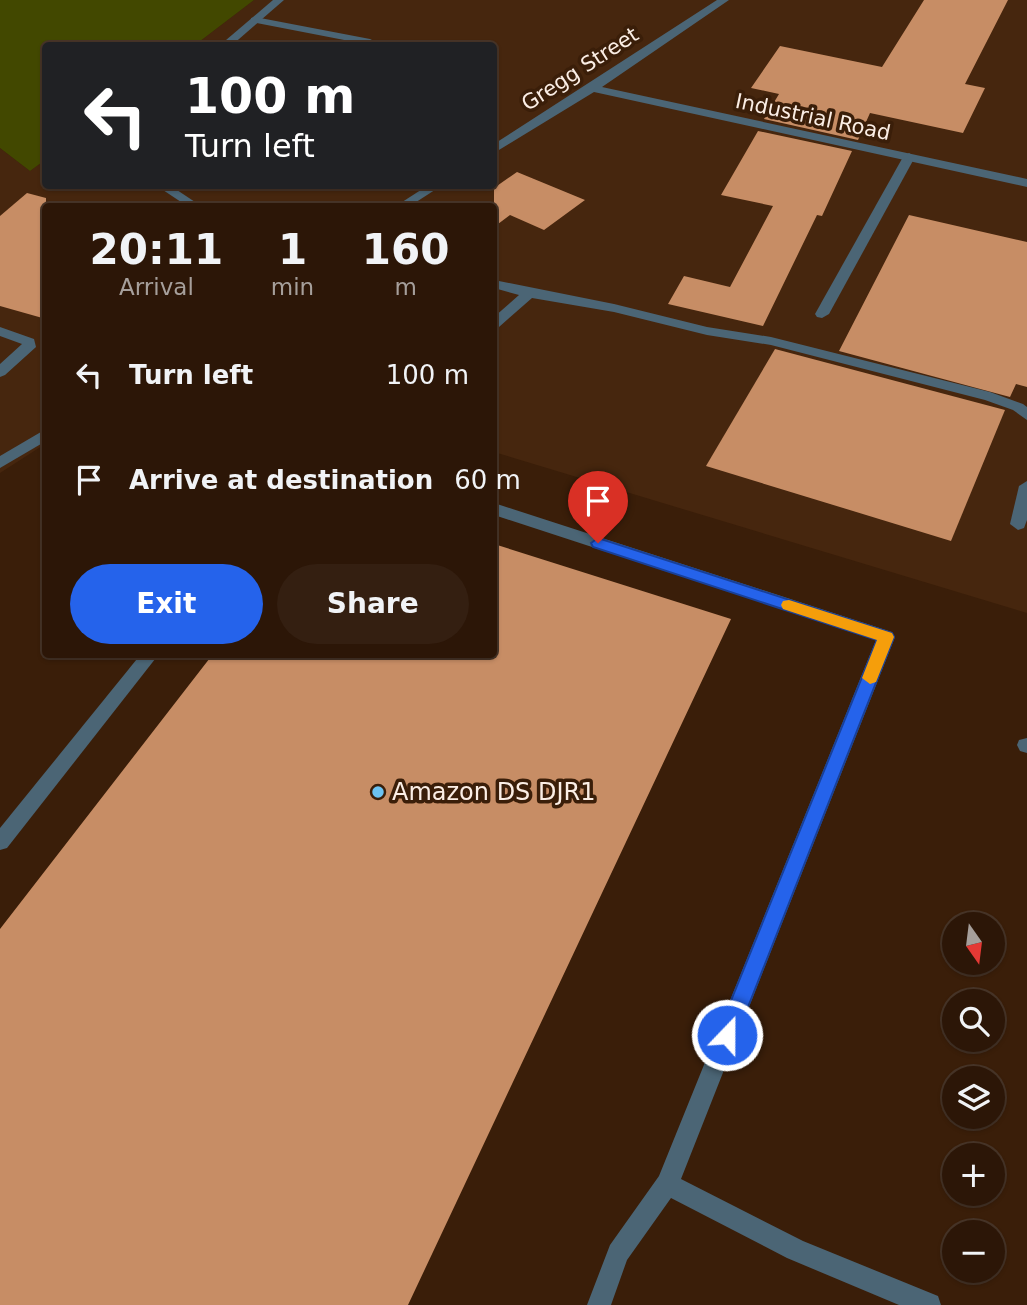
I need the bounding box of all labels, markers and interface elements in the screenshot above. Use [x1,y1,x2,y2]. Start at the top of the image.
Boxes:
street label: Gregg Street [517,22,643,116]
text: 100 m [185,68,355,125]
icon: left [70,70,161,161]
street label: Industrial Road [733,89,893,145]
text: Turn left [185,127,315,165]
text: 20:11 [90,225,223,274]
text: 1 [278,225,307,274]
text: 160 [362,225,449,274]
text: Arrival [119,274,194,300]
text: min [271,274,314,300]
text: m [394,274,417,300]
icon: left [70,356,108,394]
text: Turn left [129,360,253,390]
text: 100 m [386,360,469,390]
icon: arrive [70,461,108,499]
text: Arrive at destination [129,465,433,495]
text: 60 m [454,465,521,495]
pin [568,471,628,543]
icon: arrive [579,482,617,520]
button: Exit [70,564,263,644]
button: Share [277,564,469,644]
place label: Amazon DS DJR1 [392,778,595,806]
marker: Amazon DS DJR1 [370,784,386,800]
north arrow [942,912,1004,975]
map controls [942,912,1005,1283]
button: search [942,989,1005,1052]
position arrow [690,998,764,1072]
button: layers [942,1066,1005,1129]
button: + [942,1143,1005,1206]
button: − [942,1220,1005,1283]

